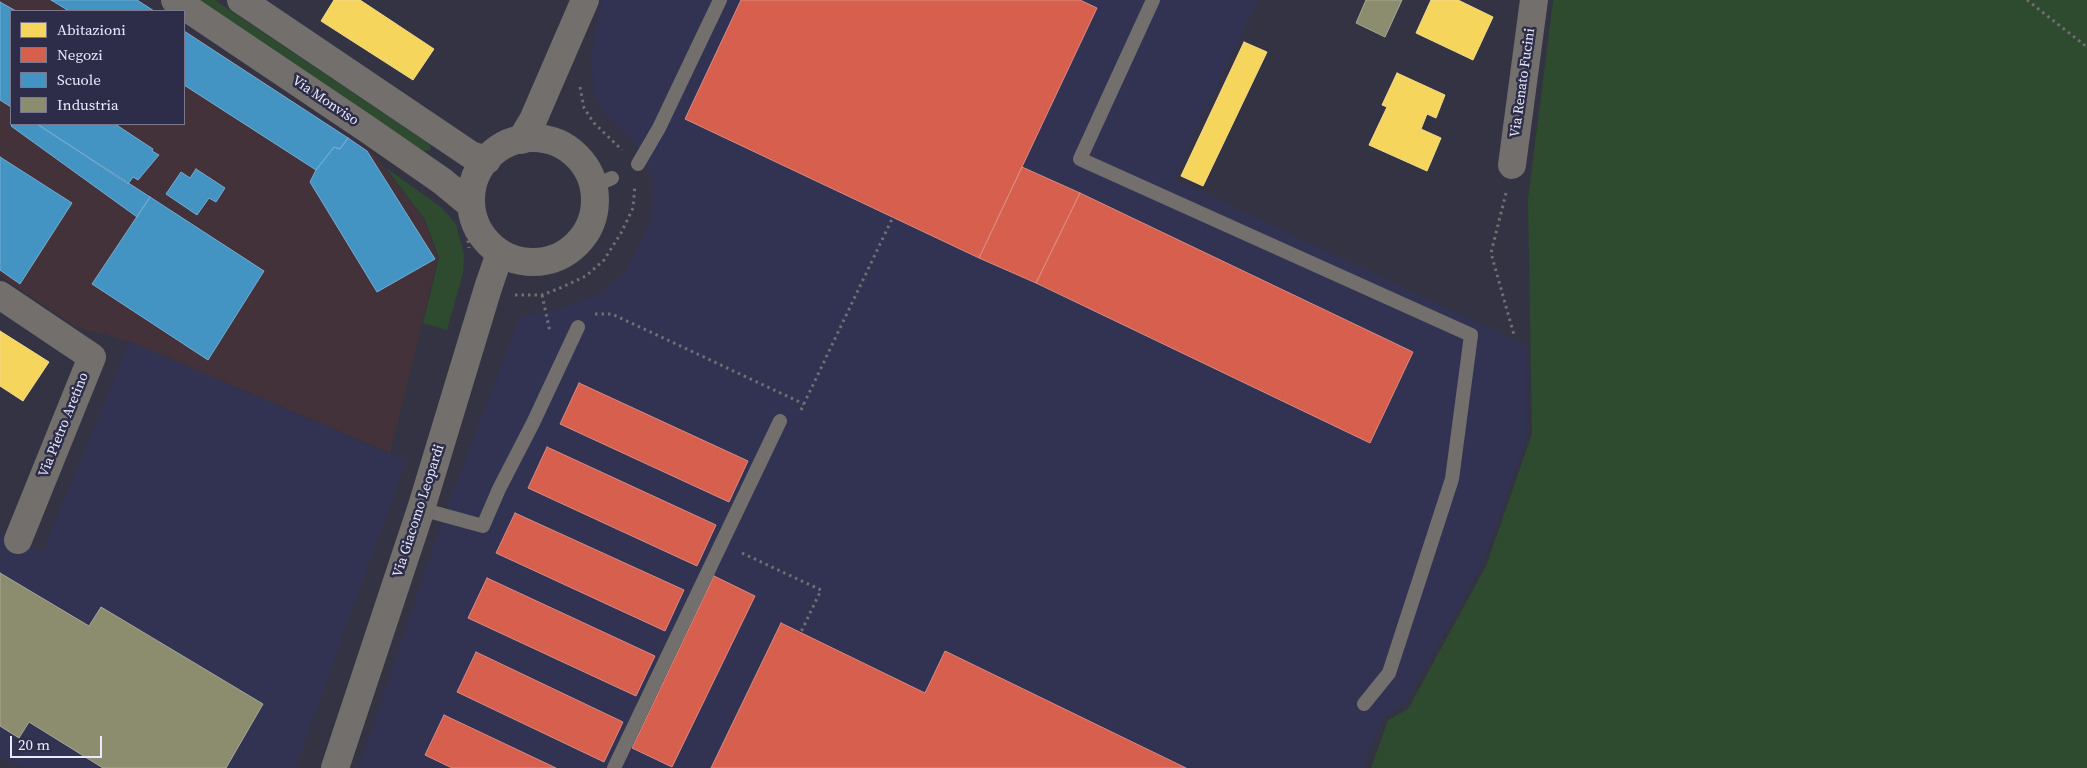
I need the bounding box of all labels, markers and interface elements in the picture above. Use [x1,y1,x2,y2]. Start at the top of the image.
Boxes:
legend [10,10,185,125]
text: Abitazioni [57,19,126,40]
street label: Via Renato Fucini [1507,27,1539,139]
text: Negozi [57,44,103,65]
text: Scuole [57,69,101,90]
street label: Via Monviso [289,73,361,129]
text: Industria [57,94,119,115]
street label: Via Pietro Aretino [35,370,93,480]
street label: Via Giacomo Leopardi [390,442,448,580]
scale bar [12,726,105,758]
text: 20 m [18,734,50,755]

